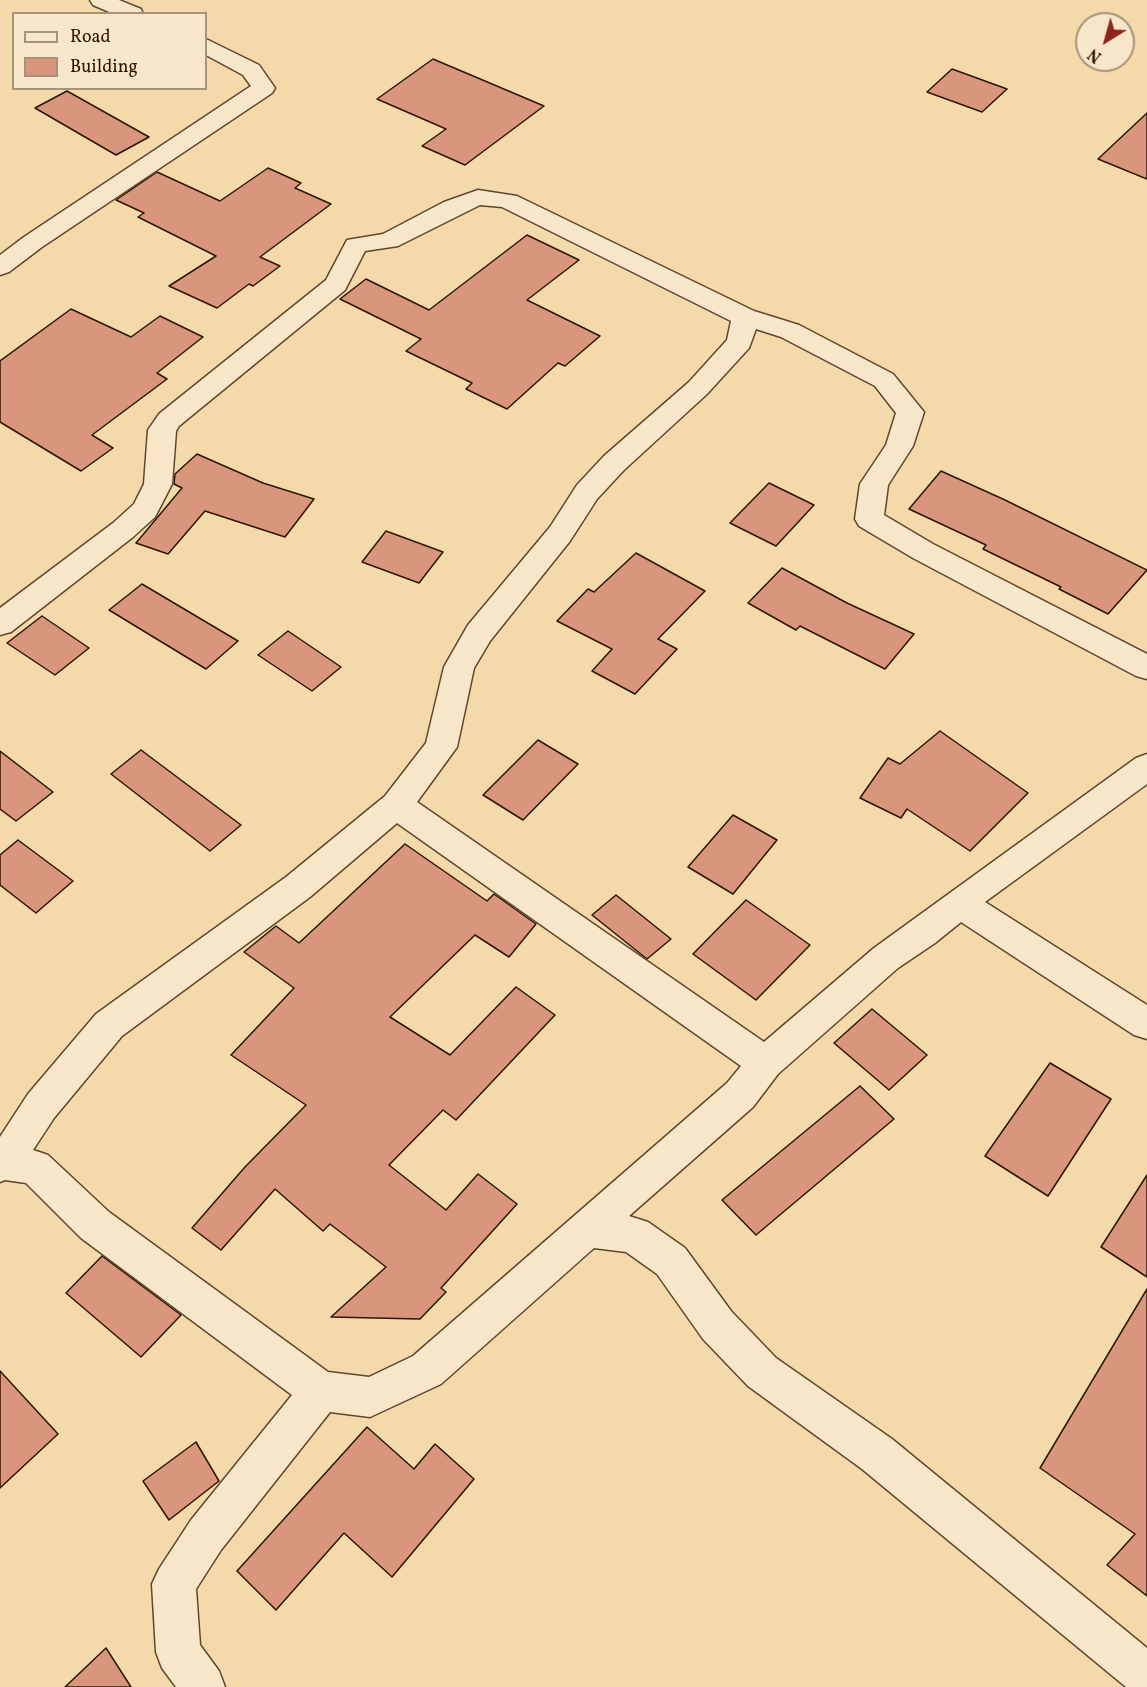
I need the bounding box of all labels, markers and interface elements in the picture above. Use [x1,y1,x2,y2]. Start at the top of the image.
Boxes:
legend [12,12,207,90]
north arrow [1075,12,1135,72]
text: Road [70,25,111,50]
text: N [1084,42,1107,67]
text: Building [70,55,138,80]

